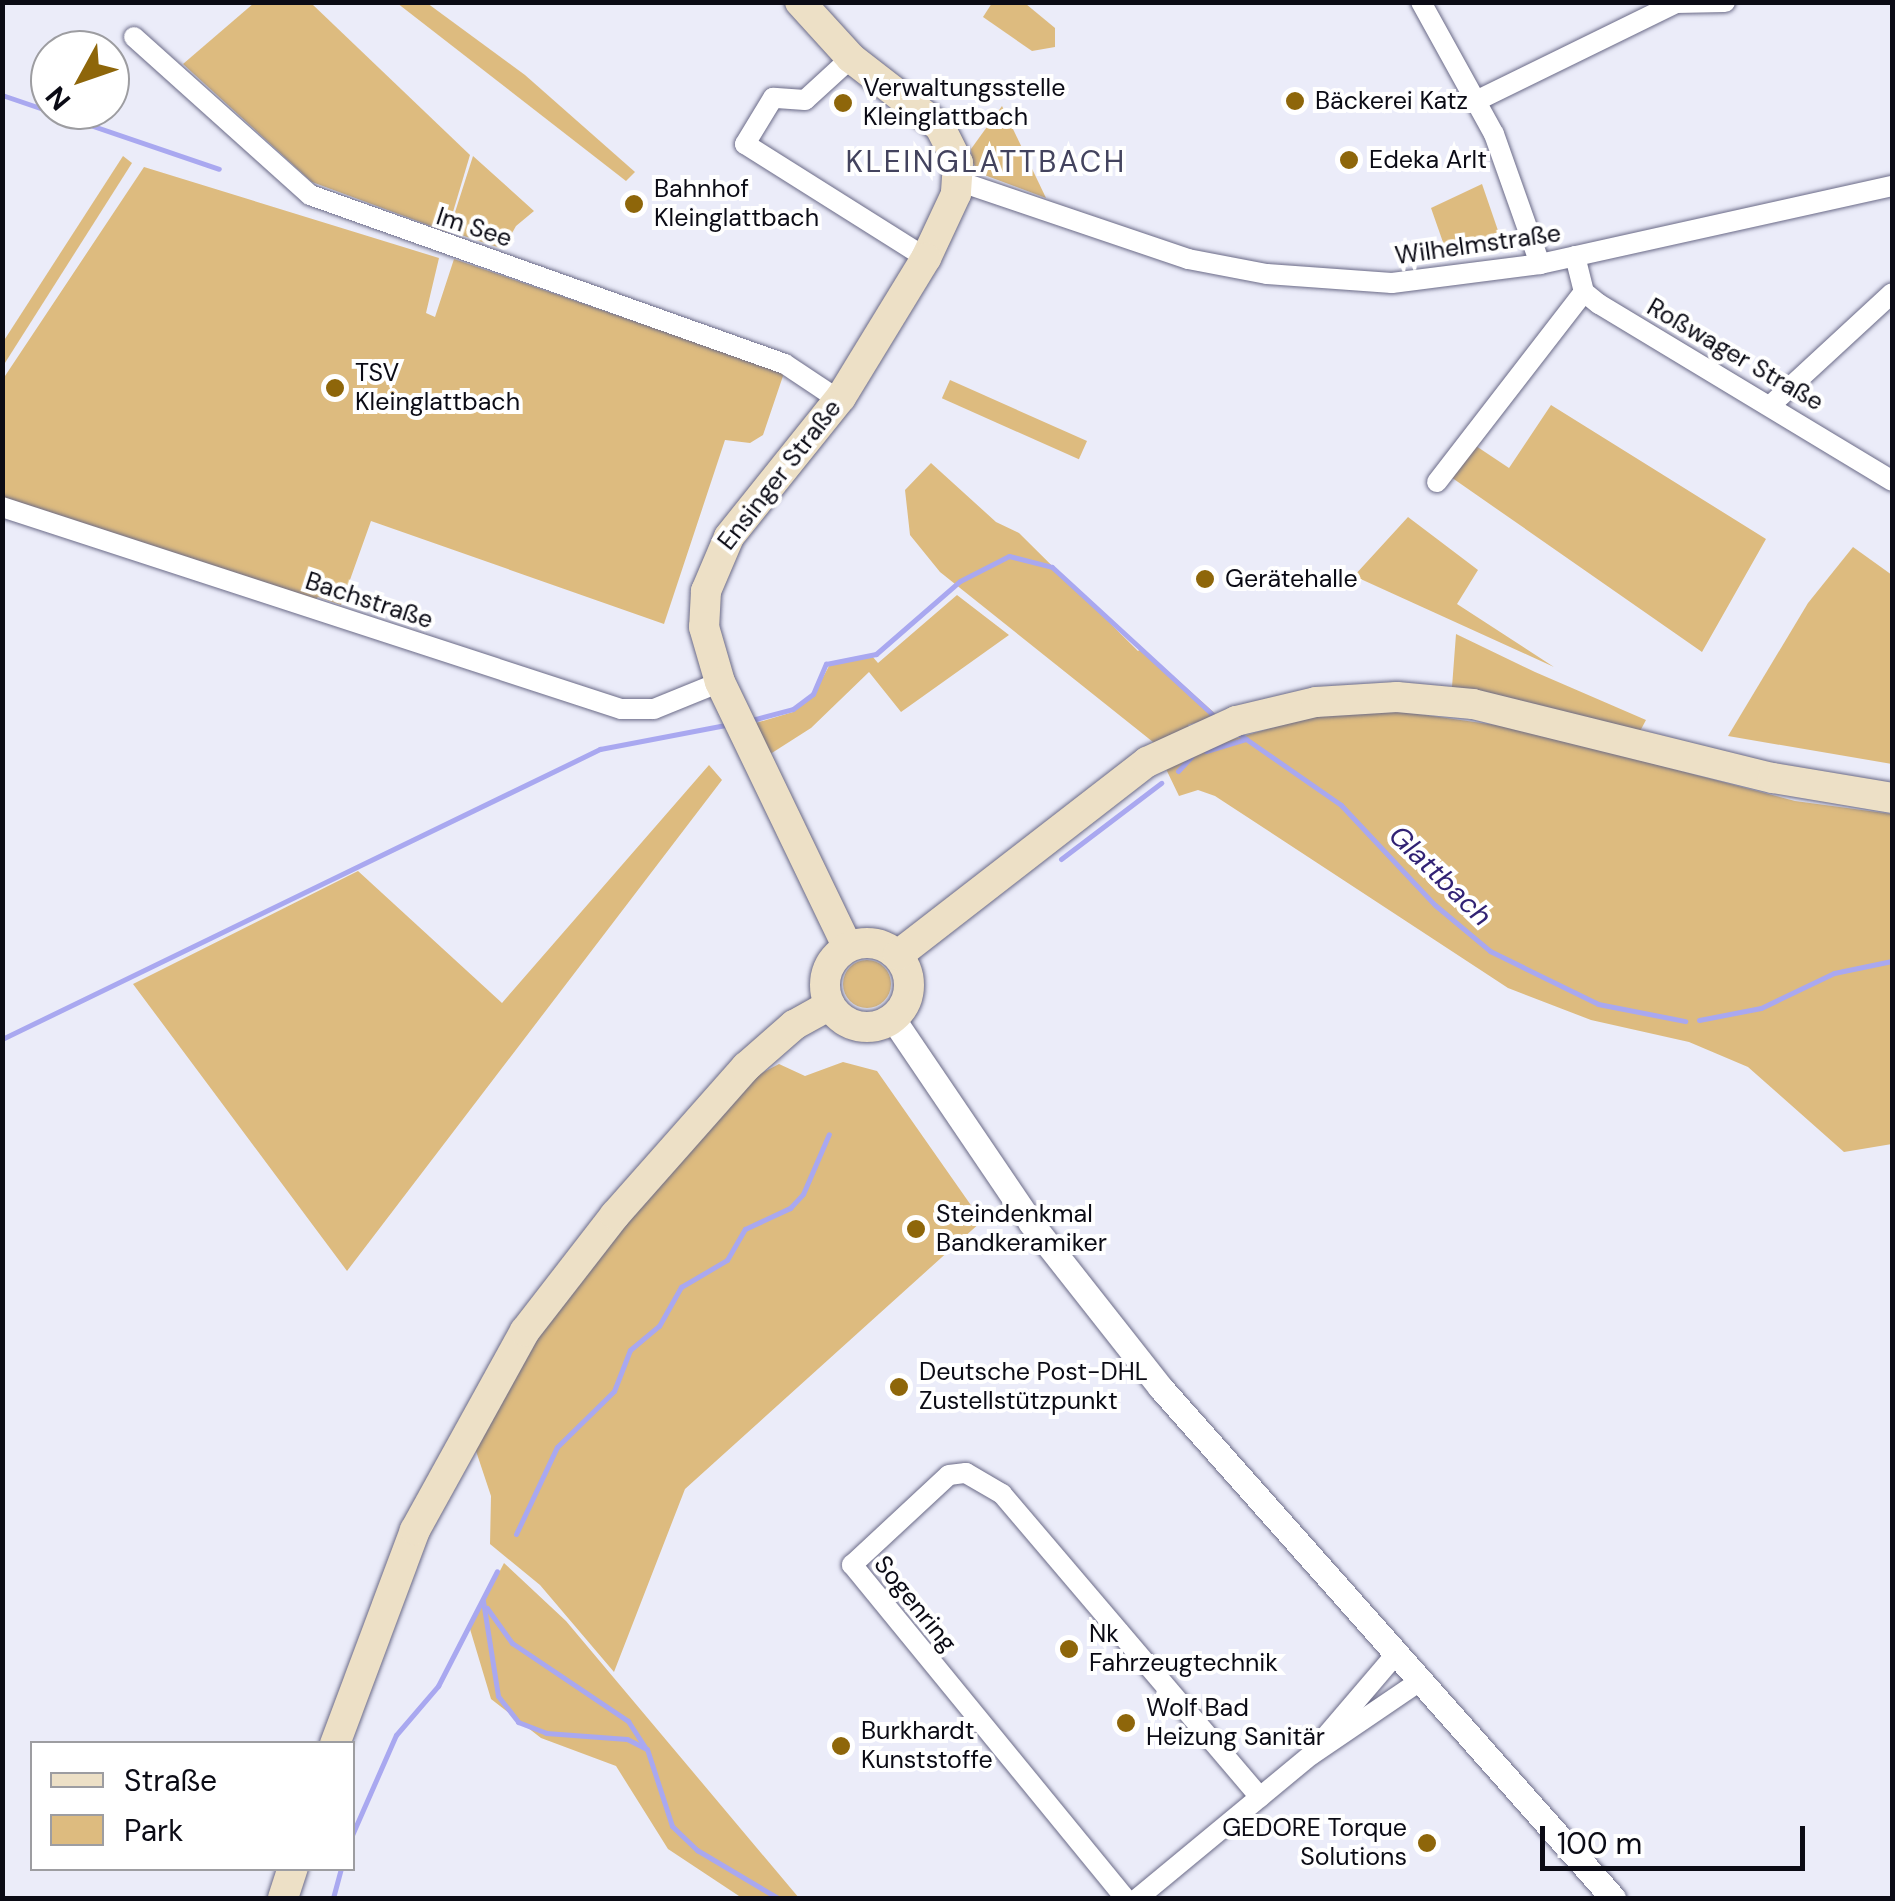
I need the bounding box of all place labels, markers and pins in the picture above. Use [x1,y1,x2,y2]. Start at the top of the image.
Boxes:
place label: Verwaltungsstelle Kleinglattbach [863,74,1065,133]
place label: Bäckerei Katz [1315,86,1468,116]
marker: Bäckerei Katz [1284,90,1306,112]
marker: Verwaltungsstelle Kleinglattbach [832,92,854,114]
place label: Edeka Arlt [1369,145,1487,175]
marker: Edeka Arlt [1338,149,1360,171]
place label: Bahnhof Kleinglattbach [654,175,819,234]
marker: Bahnhof Kleinglattbach [623,193,645,215]
place label: TSV Kleinglattbach [355,359,520,418]
marker: TSV Kleinglattbach [324,377,346,399]
place label: Gerätehalle [1225,564,1358,594]
marker: Gerätehalle [1194,568,1216,590]
place label: Steindenkmal Bandkeramiker [936,1200,1107,1259]
marker: Steindenkmal Bandkeramiker [905,1218,927,1240]
place label: Deutsche Post-DHL Zustellstützpunkt [919,1358,1148,1417]
marker: Deutsche Post-DHL Zustellstützpunkt [888,1376,910,1398]
place label: Nk Fahrzeugtechnik [1089,1620,1278,1679]
marker: Nk Fahrzeugtechnik [1058,1638,1080,1660]
place label: Wolf Bad Heizung Sanitär [1146,1694,1325,1753]
marker: Wolf Bad Heizung Sanitär [1115,1712,1137,1734]
place label: Burkhardt Kunststoffe [861,1717,993,1776]
marker: Burkhardt Kunststoffe [830,1735,852,1757]
place label: GEDORE Torque Solutions [1222,1814,1407,1873]
marker: GEDORE Torque Solutions [1416,1832,1438,1854]

